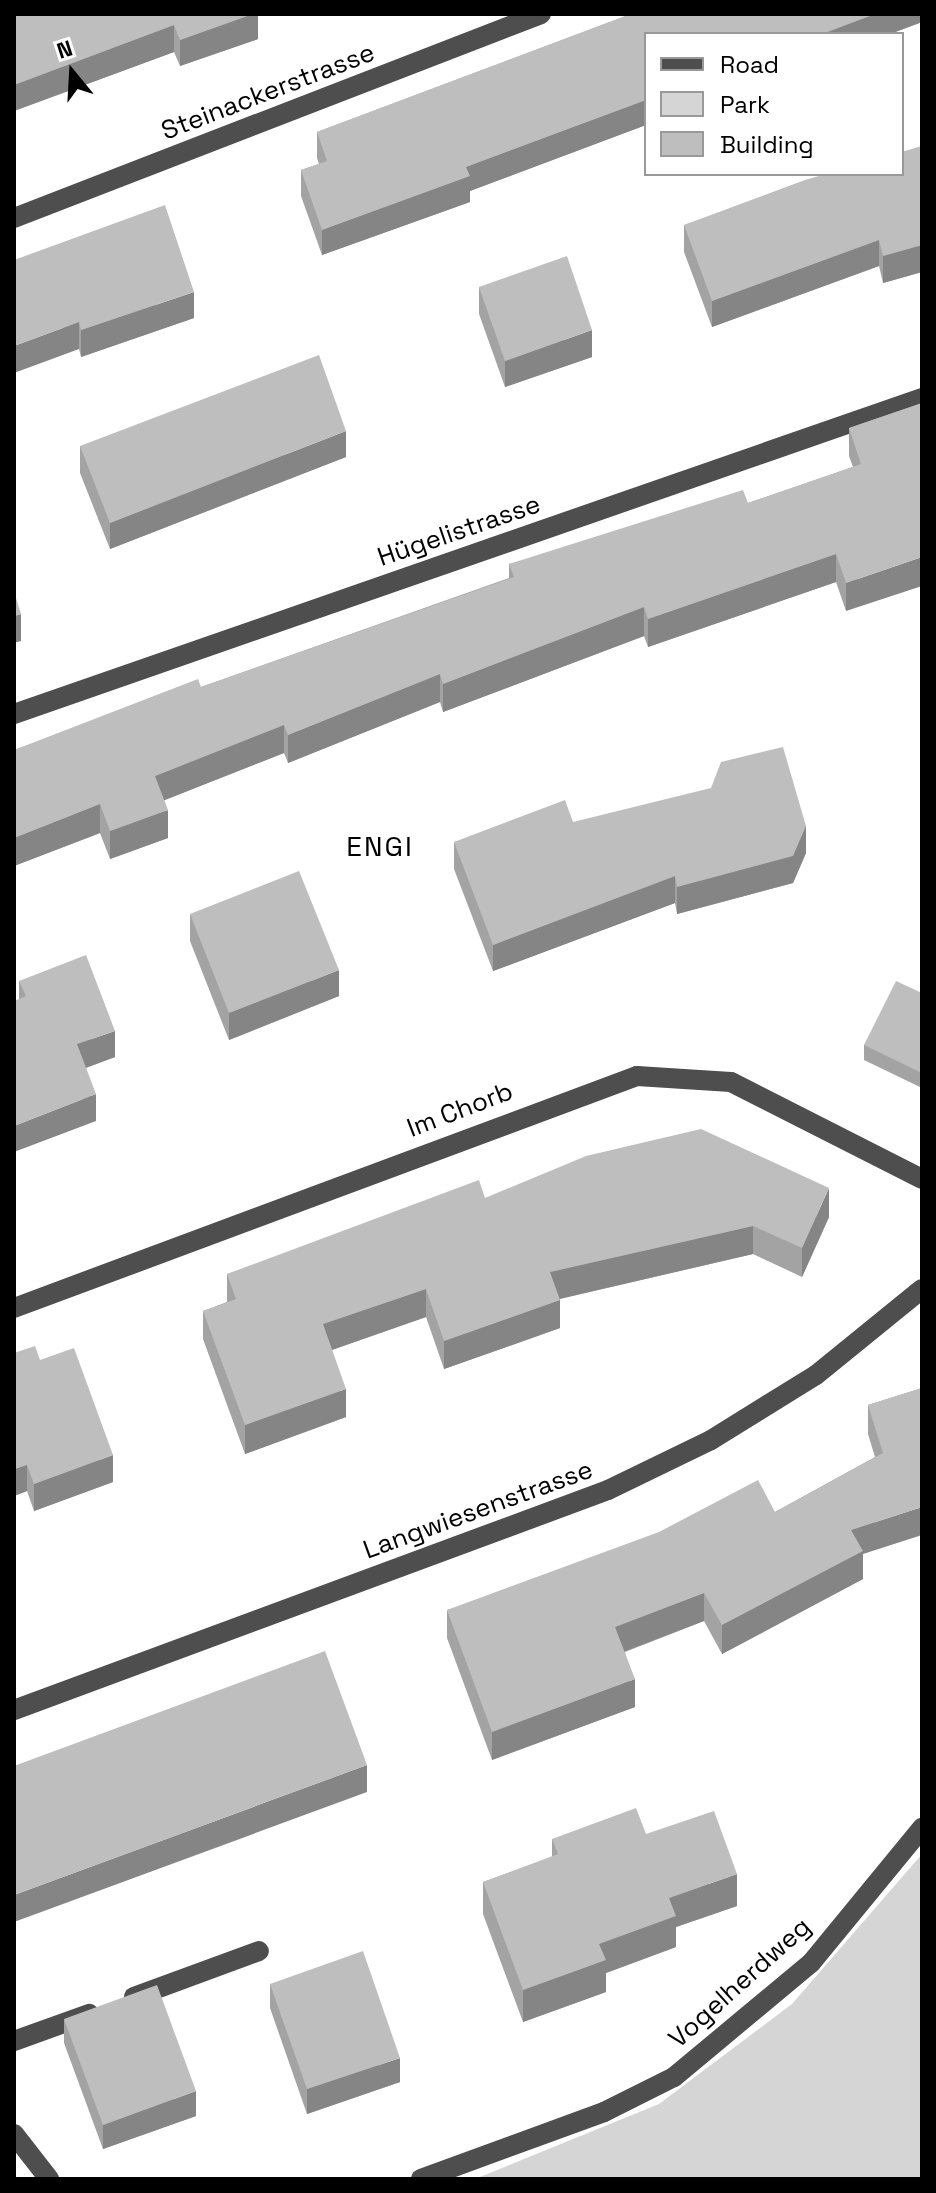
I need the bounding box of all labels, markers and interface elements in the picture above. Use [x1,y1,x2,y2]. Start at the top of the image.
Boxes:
north arrow [32,32,112,112]
legend [644,32,904,176]
text: N [53,34,76,65]
street label: Steinackerstrasse [157,37,379,147]
text: Road [720,49,779,80]
text: Park [720,89,770,120]
text: Building [720,129,814,160]
street label: Hügelistrasse [373,489,545,573]
district label: ENGI [346,829,414,863]
street label: Im Chorb [403,1076,517,1144]
street label: Langwiesenstrasse [359,1454,597,1566]
street label: Vogelherdweg [663,1911,817,2055]

